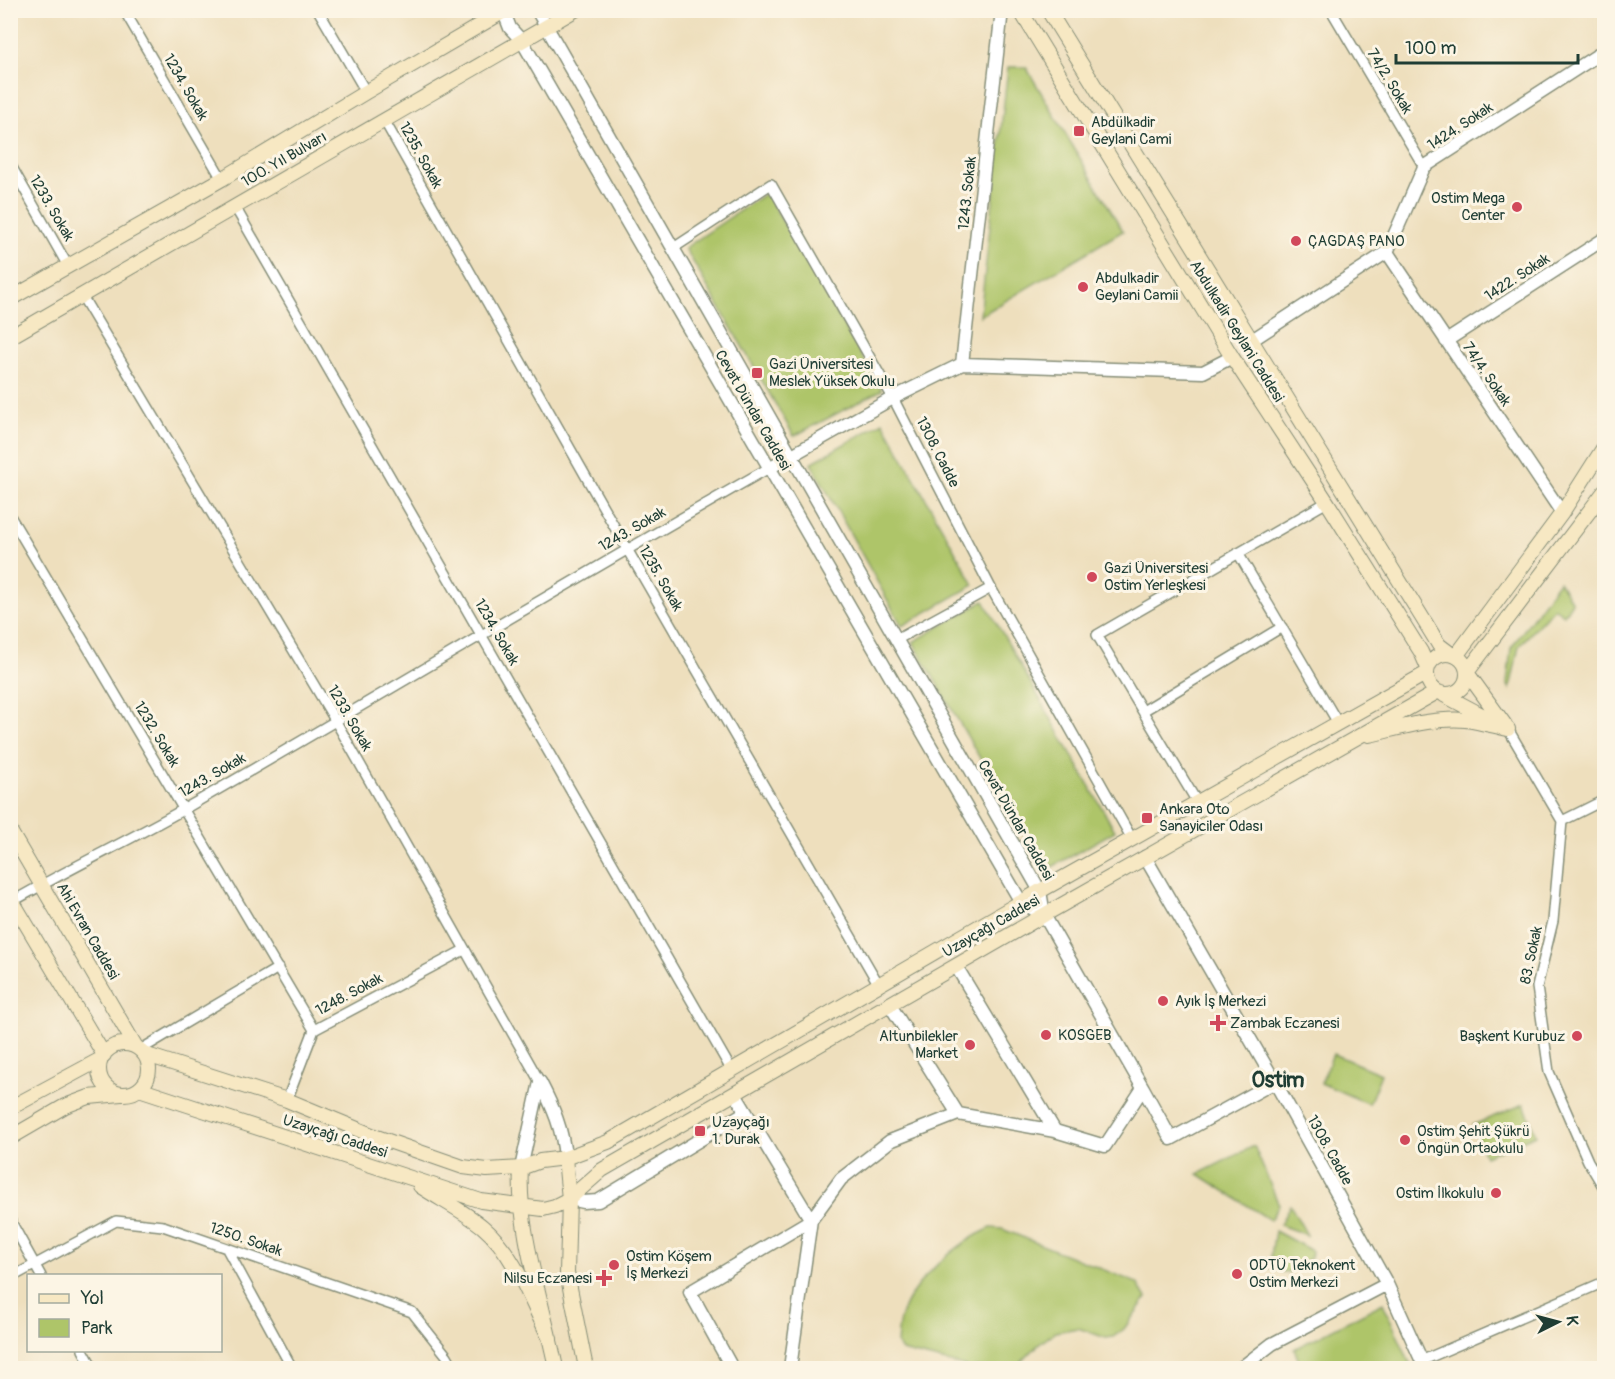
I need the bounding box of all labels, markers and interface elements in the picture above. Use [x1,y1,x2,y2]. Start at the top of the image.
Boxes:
scale bar [1396,27,1578,65]
text: 100 m [1405,37,1457,60]
street label: 74/2. Sokak [1363,45,1417,118]
street label: 1234. Sokak [159,51,213,125]
street label: 1424. Sokak [1424,98,1497,155]
place label: Abdülkadir Geylani Cami [1091,113,1172,149]
street label: 1235. Sokak [395,119,447,192]
marker: Abdülkadir Geylani Cami [1072,124,1086,138]
street label: 100. Yıl Bulvarı [238,127,330,191]
street label: 1243. Sokak [954,154,981,231]
street label: 1233. Sokak [25,172,79,245]
place label: Ostim Mega Center [1431,189,1506,225]
marker: Ostim Mega Center [1510,200,1524,214]
place label: ÇAGDAŞ PANO [1308,232,1404,251]
marker: ÇAGDAŞ PANO [1289,234,1303,248]
street label: 1422. Sokak [1481,249,1554,306]
street label: Abdulkadir Geylani Caddesi [1185,257,1288,406]
place label: Abdulkadir Geylani Camii [1095,269,1178,305]
marker: Abdulkadir Geylani Camii [1076,280,1090,294]
street label: 74/4. Sokak [1458,338,1515,411]
street label: Cevat Dündar Caddesi [710,347,795,474]
place label: Gazi Üniversitesi Meslek Yüksek Okulu [769,355,895,391]
marker: Gazi Üniversitesi Meslek Yüksek Okulu [750,366,764,380]
street label: 1308. Cadde [912,414,964,491]
street label: 1243. Sokak [595,502,670,556]
street label: 1235. Sokak [634,542,687,615]
place label: Gazi Üniversitesi Ostim Yerleşkesi [1104,559,1208,595]
marker: Gazi Üniversitesi Ostim Yerleşkesi [1085,570,1099,584]
street label: 1234. Sokak [470,596,524,670]
street label: 1233. Sokak [323,682,377,755]
street label: 1232. Sokak [130,698,184,771]
street label: 1243. Sokak [175,748,250,802]
street label: Cevat Dündar Caddesi [973,757,1058,884]
place label: Ankara Oto Sanayiciler Odası [1159,800,1263,836]
marker: Ankara Oto Sanayiciler Odası [1140,811,1154,825]
street label: Ahi Evran Caddesi [52,879,123,983]
street label: Uzayçağı Caddesi [939,891,1043,962]
street label: 83. Sokak [1516,924,1547,986]
street label: 1248. Sokak [312,968,387,1020]
place label: Ayık İş Merkezi [1175,992,1266,1011]
marker: Ayık İş Merkezi [1156,994,1170,1008]
place label: Zambak Eczanesi [1230,1014,1340,1033]
marker: Zambak Eczanesi [1211,1016,1225,1030]
place label: KOSGEB [1058,1026,1112,1045]
place label: Altunbilekler Market [879,1027,959,1063]
place label: Başkent Kurubuz [1460,1027,1565,1046]
marker: KOSGEB [1039,1028,1053,1042]
marker: Başkent Kurubuz [1570,1029,1584,1043]
marker: Altunbilekler Market [963,1038,977,1052]
district label: Ostim [1251,1067,1305,1094]
street label: Uzayçağı Caddesi [280,1111,390,1162]
street label: 1308. Cadde [1303,1112,1357,1189]
place label: Uzayçağı 1. Durak [712,1113,770,1149]
place label: Ostim Şehit Şükrü Öngün Ortaokulu [1417,1122,1530,1158]
marker: Uzayçağı 1. Durak [693,1124,707,1138]
marker: Ostim Şehit Şükrü Öngün Ortaokulu [1398,1133,1412,1147]
place label: Ostim İlkokulu [1396,1184,1484,1203]
marker: Ostim İlkokulu [1489,1186,1503,1200]
street label: 1250. Sokak [207,1218,285,1261]
place label: Ostim Köşem İş Merkezi [626,1247,712,1283]
place label: ODTÜ Teknokent Ostim Merkezi [1249,1256,1356,1292]
marker: Ostim Köşem İş Merkezi [607,1258,621,1272]
marker: ODTÜ Teknokent Ostim Merkezi [1230,1267,1244,1281]
place label: Nilsu Eczanesi [503,1269,592,1288]
marker: Nilsu Eczanesi [597,1271,611,1285]
legend [27,1274,222,1352]
text: Yol [80,1287,104,1310]
north arrow [1528,1292,1588,1352]
text: K [1561,1315,1582,1327]
text: Park [81,1317,113,1340]

